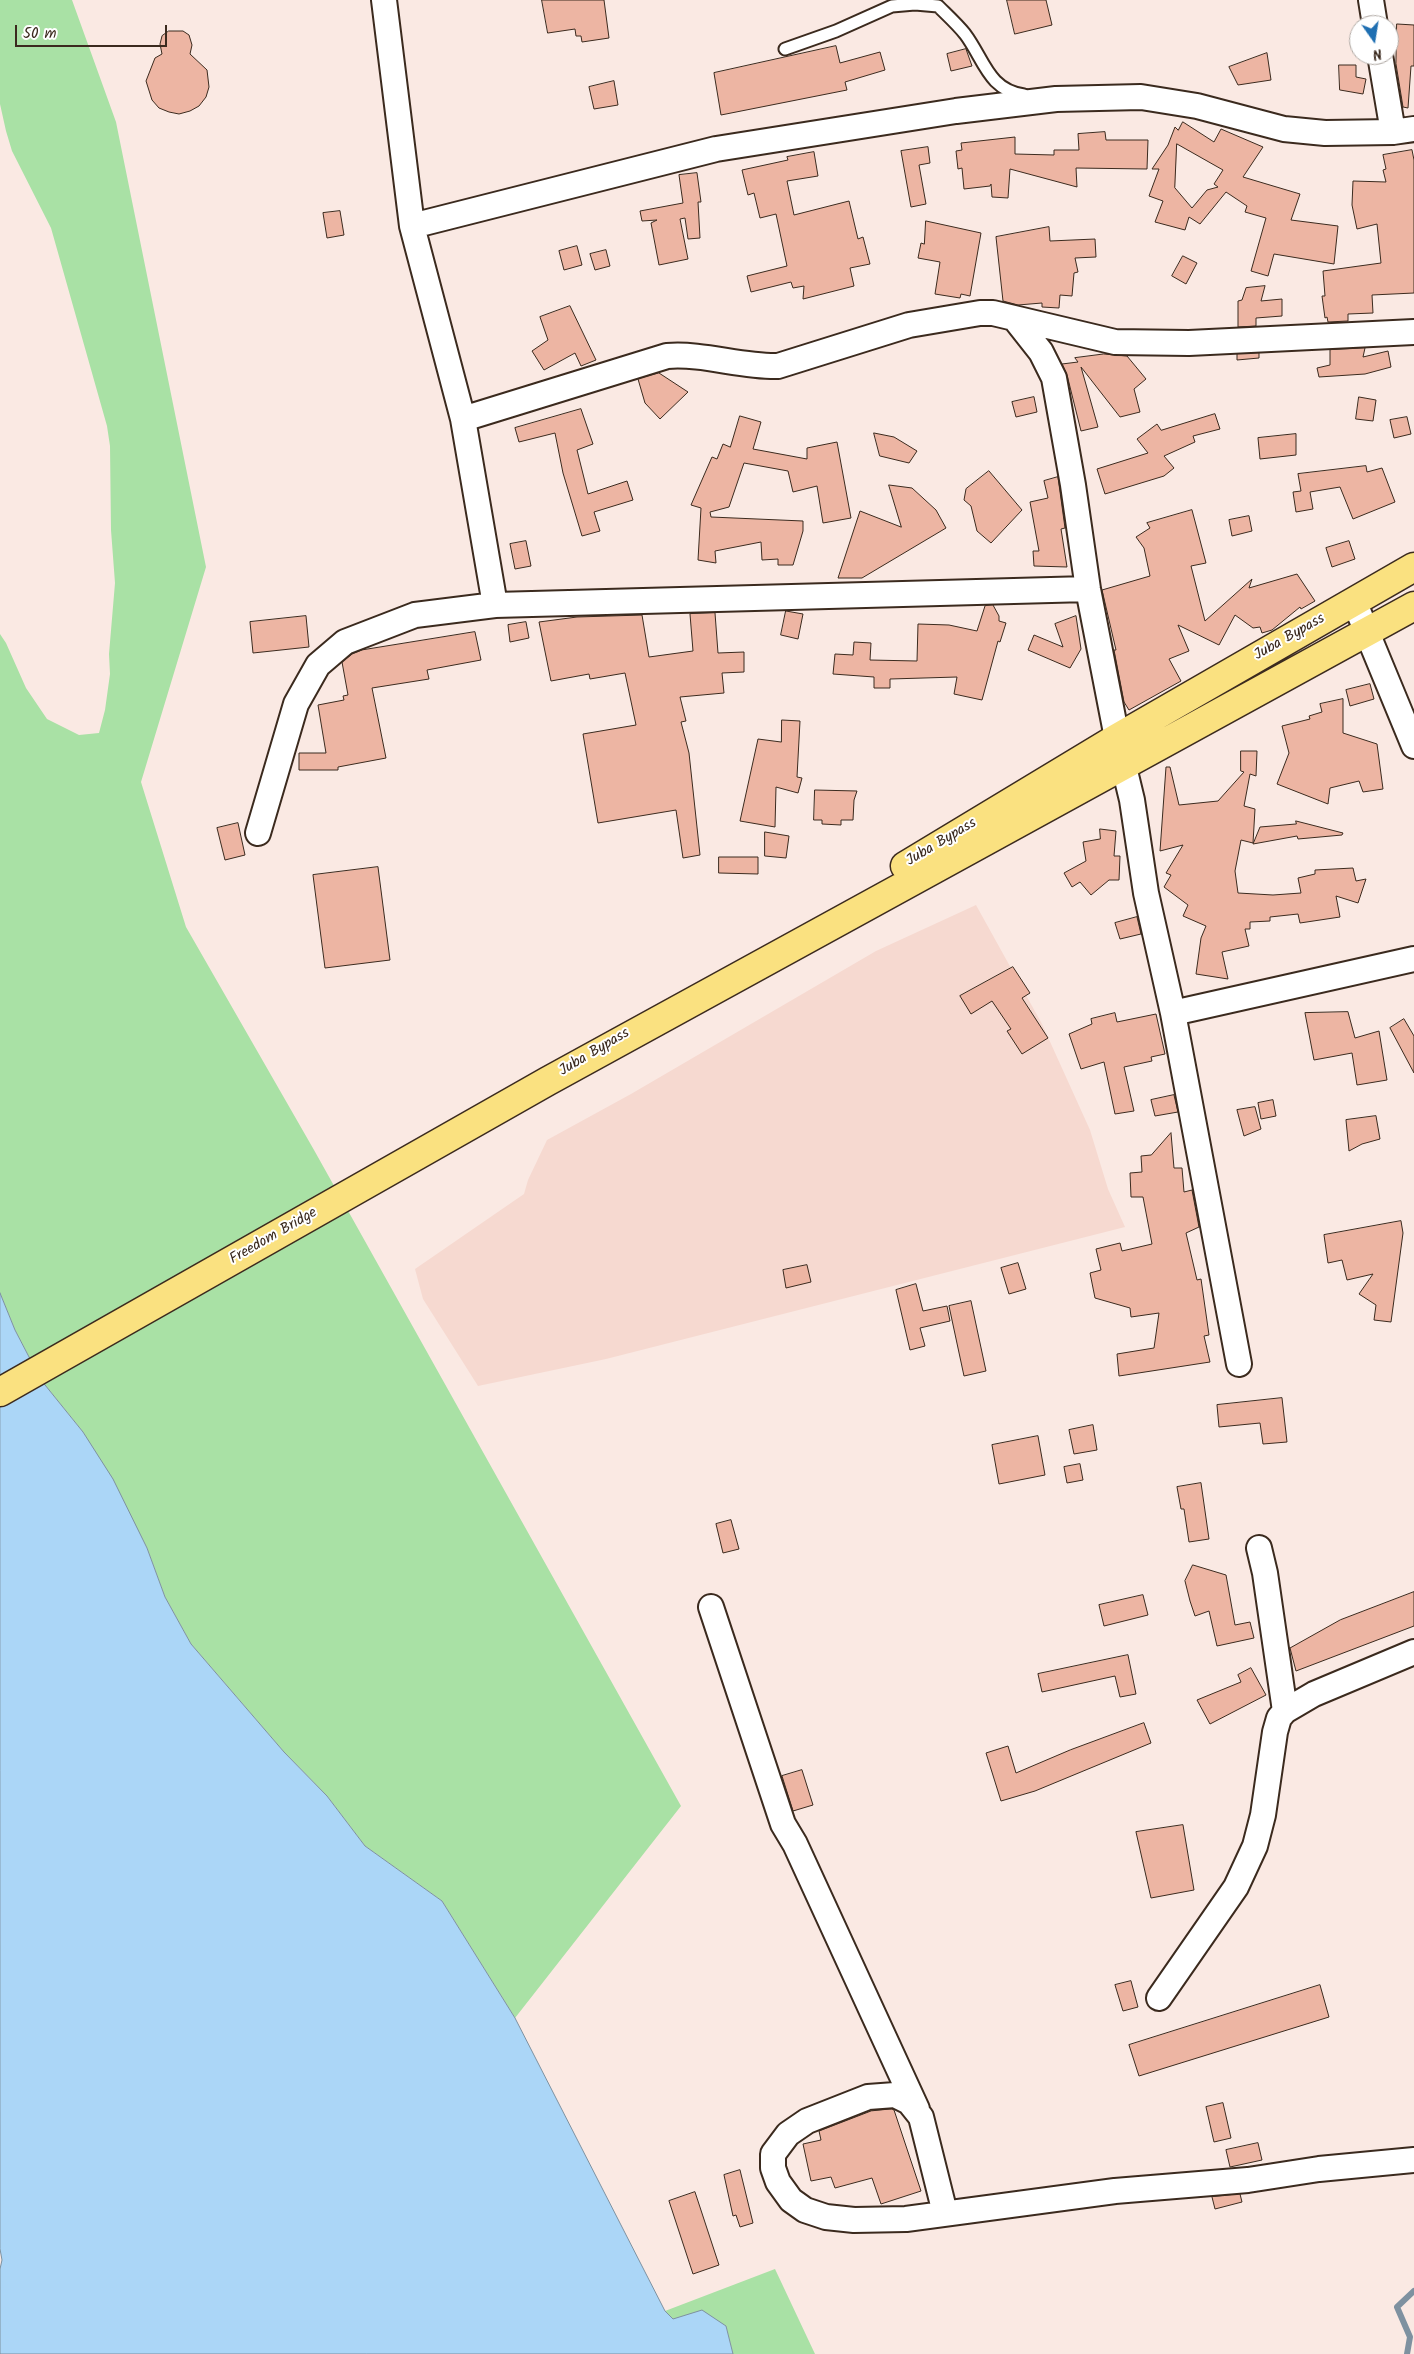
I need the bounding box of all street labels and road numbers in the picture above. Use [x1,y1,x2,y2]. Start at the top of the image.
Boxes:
street label: Juba Bypass [1251,611,1329,665]
street label: Juba Bypass [904,815,980,871]
street label: Juba Bypass [557,1025,633,1081]
street label: Freedom Bridge [227,1205,321,1269]

